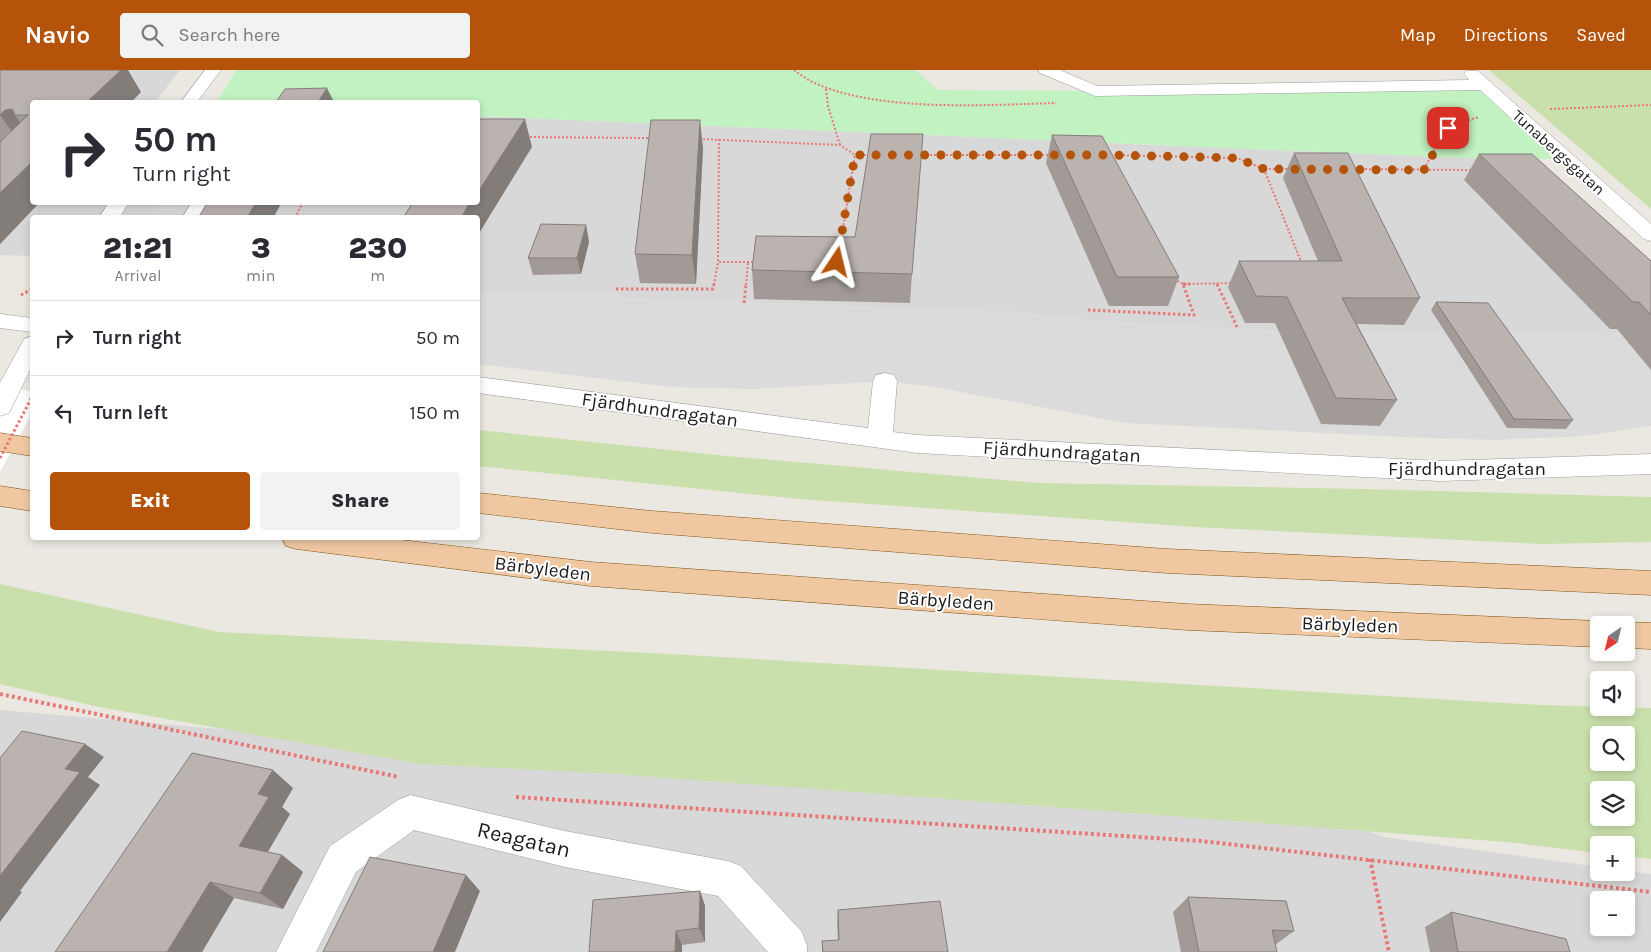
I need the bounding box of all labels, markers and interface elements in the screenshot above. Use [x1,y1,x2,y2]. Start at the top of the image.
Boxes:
search box [120,13,470,58]
text: Navio [25,21,90,49]
icon: search [138,21,166,49]
text: Search here [178,24,280,46]
text: Map [1400,24,1436,46]
text: Directions [1464,24,1548,46]
text: Saved [1576,24,1626,46]
street label: Tunabergsgatan [1508,106,1609,199]
pin [1427,107,1469,149]
icon: arrive [1434,114,1462,142]
text: 50 m [133,119,218,160]
icon: right [50,120,115,185]
text: Turn right [133,161,231,187]
text: 21:21 [103,230,173,266]
text: 3 [251,230,271,266]
text: 230 [348,230,407,266]
position arrow [810,235,862,287]
text: Arrival [115,266,161,285]
text: min [246,266,275,285]
text: m [370,266,385,285]
icon: right [50,324,78,352]
text: Turn right [93,327,182,349]
text: 50 m [416,327,460,349]
street label: Fjärdhundragatan [580,388,740,432]
icon: left [50,399,78,427]
text: Turn left [93,402,168,424]
text: 150 m [409,402,460,424]
street label: Fjärdhundragatan [983,437,1141,467]
street label: Fjärdhundragatan [1388,458,1546,480]
button: Exit [50,472,250,530]
button: Share [260,472,460,530]
street label: Bärbyleden [493,552,592,586]
street label: Bärbyleden [897,587,995,615]
street label: Bärbyleden [1301,612,1399,638]
north arrow [1590,616,1635,661]
map controls [1590,616,1635,936]
button: sound [1590,671,1635,716]
button: search [1590,726,1635,771]
button: layers [1590,781,1635,826]
street label: Reagatan [475,817,573,863]
button: + [1590,836,1635,881]
button: − [1590,891,1635,936]

